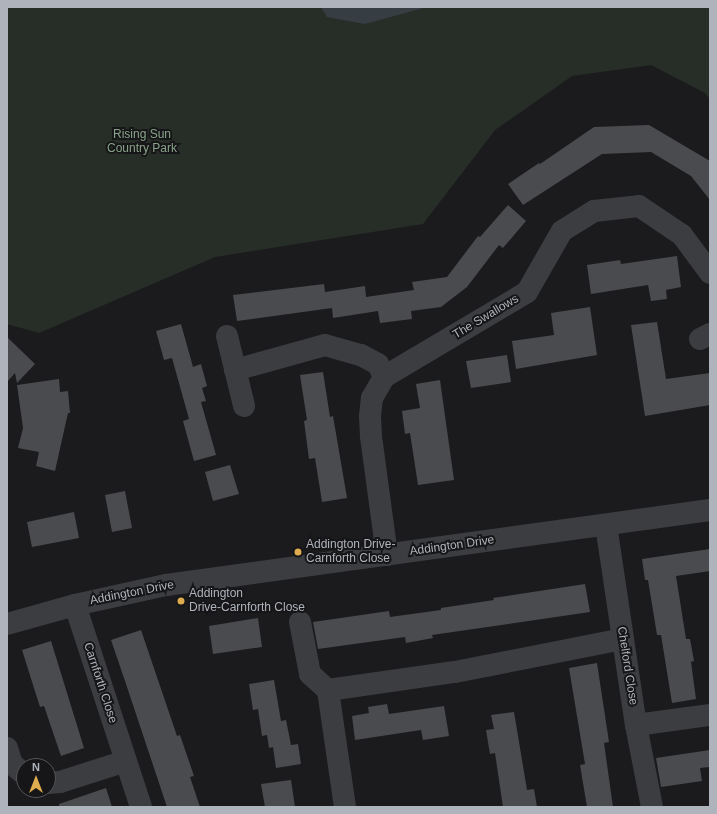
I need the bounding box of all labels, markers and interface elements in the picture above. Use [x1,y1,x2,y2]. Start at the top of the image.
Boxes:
park label: Rising Sun Country Park [107,128,177,156]
street label: The Swallows [451,292,521,342]
street label: Addington Drive [409,533,495,559]
place label: Addington Drive- Carnforth Close [306,538,395,566]
marker: Addington Drive- Carnforth Close [293,547,303,557]
street label: Addington Drive [89,578,175,608]
place label: Addington Drive-Carnforth Close [189,587,305,615]
marker: Addington Drive-Carnforth Close [176,596,186,606]
street label: Chelford Close [614,626,640,706]
street label: Carnforth Close [80,641,120,725]
north arrow [16,758,56,798]
text: N [32,761,40,773]

